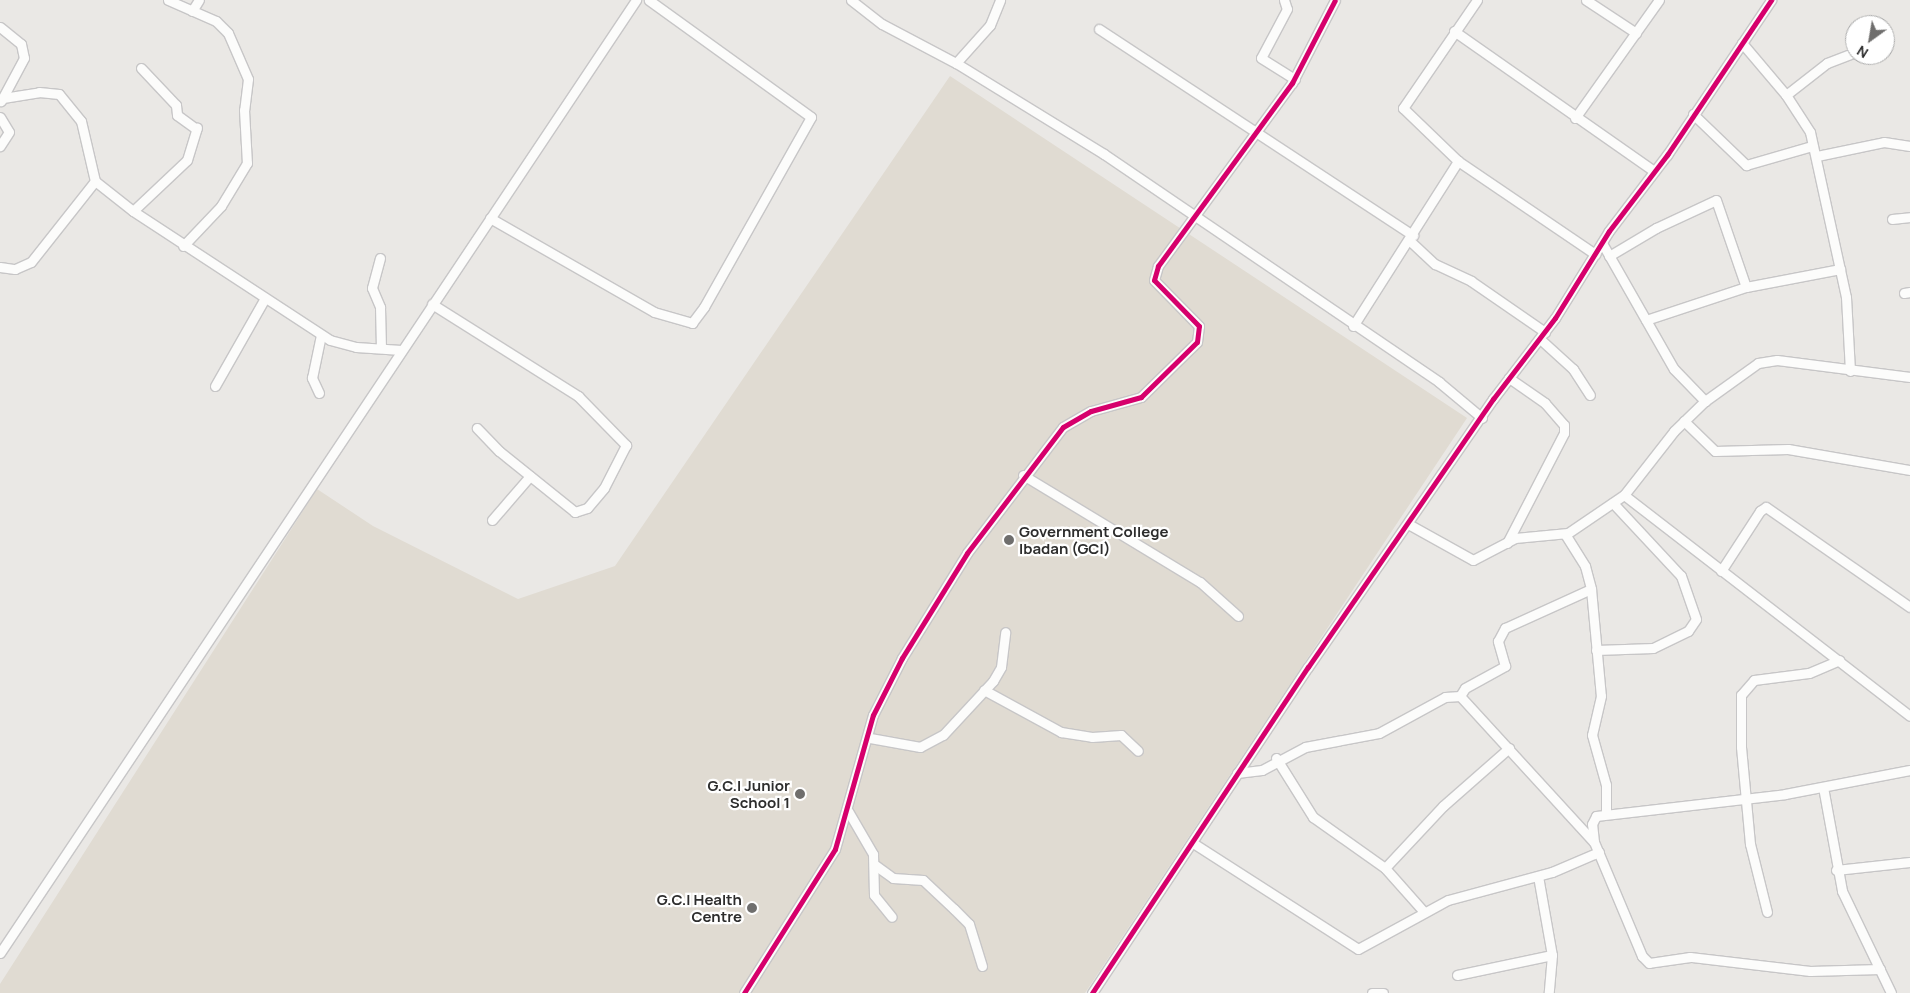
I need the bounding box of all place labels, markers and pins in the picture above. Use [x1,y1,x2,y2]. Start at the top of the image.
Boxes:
place label: Government College Ibadan (GCI) [1019,522,1168,557]
marker: Government College Ibadan (GCI) [1003,534,1015,546]
place label: G.C.I Junior School 1 [707,776,790,811]
marker: G.C.I Junior School 1 [794,788,806,800]
place label: G.C.I Health Centre [657,890,742,925]
marker: G.C.I Health Centre [746,902,758,914]

